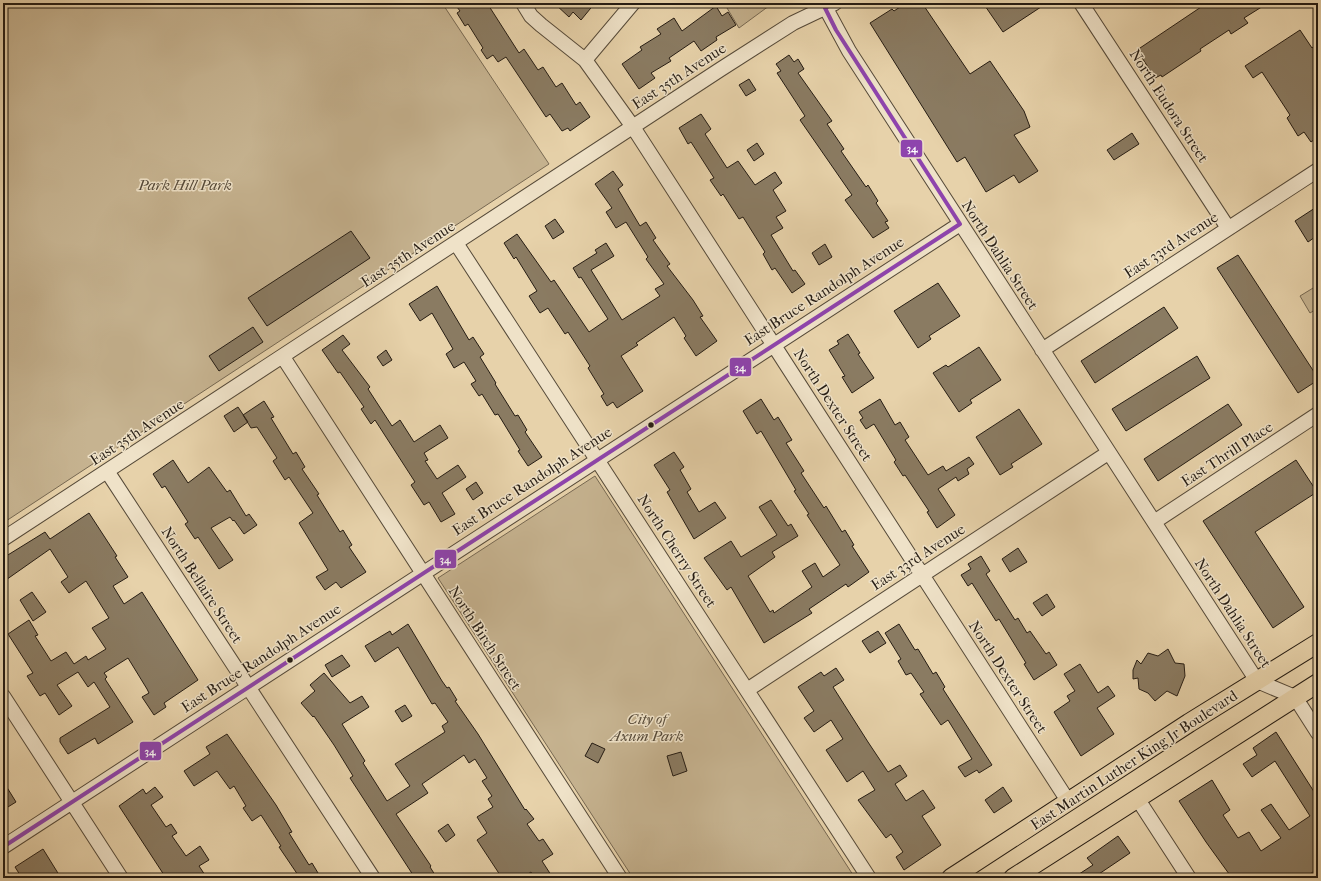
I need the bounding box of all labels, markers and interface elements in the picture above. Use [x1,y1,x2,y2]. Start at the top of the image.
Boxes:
street label: East 35th Avenue [629,39,730,113]
street label: North Eudora Street [1126,46,1213,167]
line badge: 34 [900,139,923,158]
text: 34 [906,142,918,155]
park label: Park Hill Park [137,176,232,194]
street label: North Dahlia Street [958,197,1043,314]
street label: East 33rd Avenue [1121,208,1222,282]
street label: East 35th Avenue [358,217,459,291]
street label: East Bruce Randolph Avenue [741,232,908,349]
street label: North Dexter Street [790,345,876,465]
line badge: 34 [729,357,752,377]
text: 34 [734,361,746,374]
street label: East 35th Avenue [87,395,188,469]
street label: East Thrill Place [1178,417,1277,490]
unlabelled marker [646,420,656,430]
street label: East Bruce Randolph Avenue [449,422,616,539]
street label: North Cherry Street [634,491,721,612]
street label: East 33rd Avenue [868,520,969,594]
street label: North Bellaire Street [158,523,247,647]
line badge: 34 [434,549,457,569]
text: 34 [439,553,451,566]
street label: North Dahlia Street [1191,555,1276,672]
street label: North Birch Street [445,583,526,694]
street label: East Bruce Randolph Avenue [178,599,345,716]
street label: North Dexter Street [965,617,1051,737]
unlabelled marker [285,655,295,665]
street label: East Martin Luther King Jr Boulevard [1027,686,1242,834]
park label: City of Axum Park [608,710,684,745]
line badge: 34 [139,741,162,761]
text: 34 [144,745,156,758]

